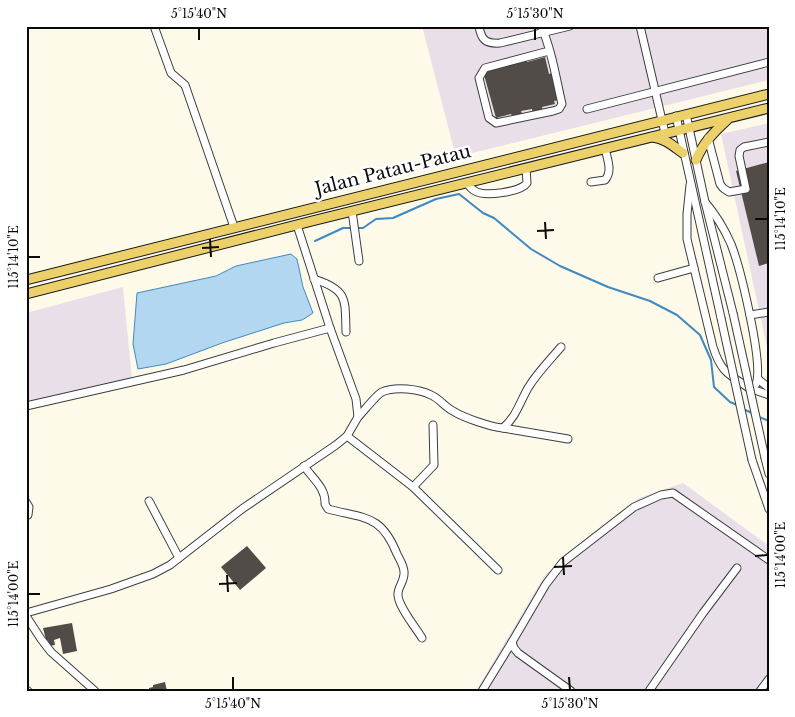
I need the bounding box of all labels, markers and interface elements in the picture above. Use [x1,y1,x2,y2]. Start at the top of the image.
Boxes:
text: 5°15'40"N [171,6,227,21]
text: 5°15'30"N [507,6,564,21]
street label: Jalan Patau-Patau [311,140,473,201]
text: 115°14'10"E [773,187,788,251]
text: 115°14'10"E [6,225,21,289]
text: 115°14'00"E [773,521,788,588]
text: 115°14'00"E [6,560,21,627]
text: 5°15'40"N [205,696,261,711]
text: 5°15'30"N [542,696,599,711]

